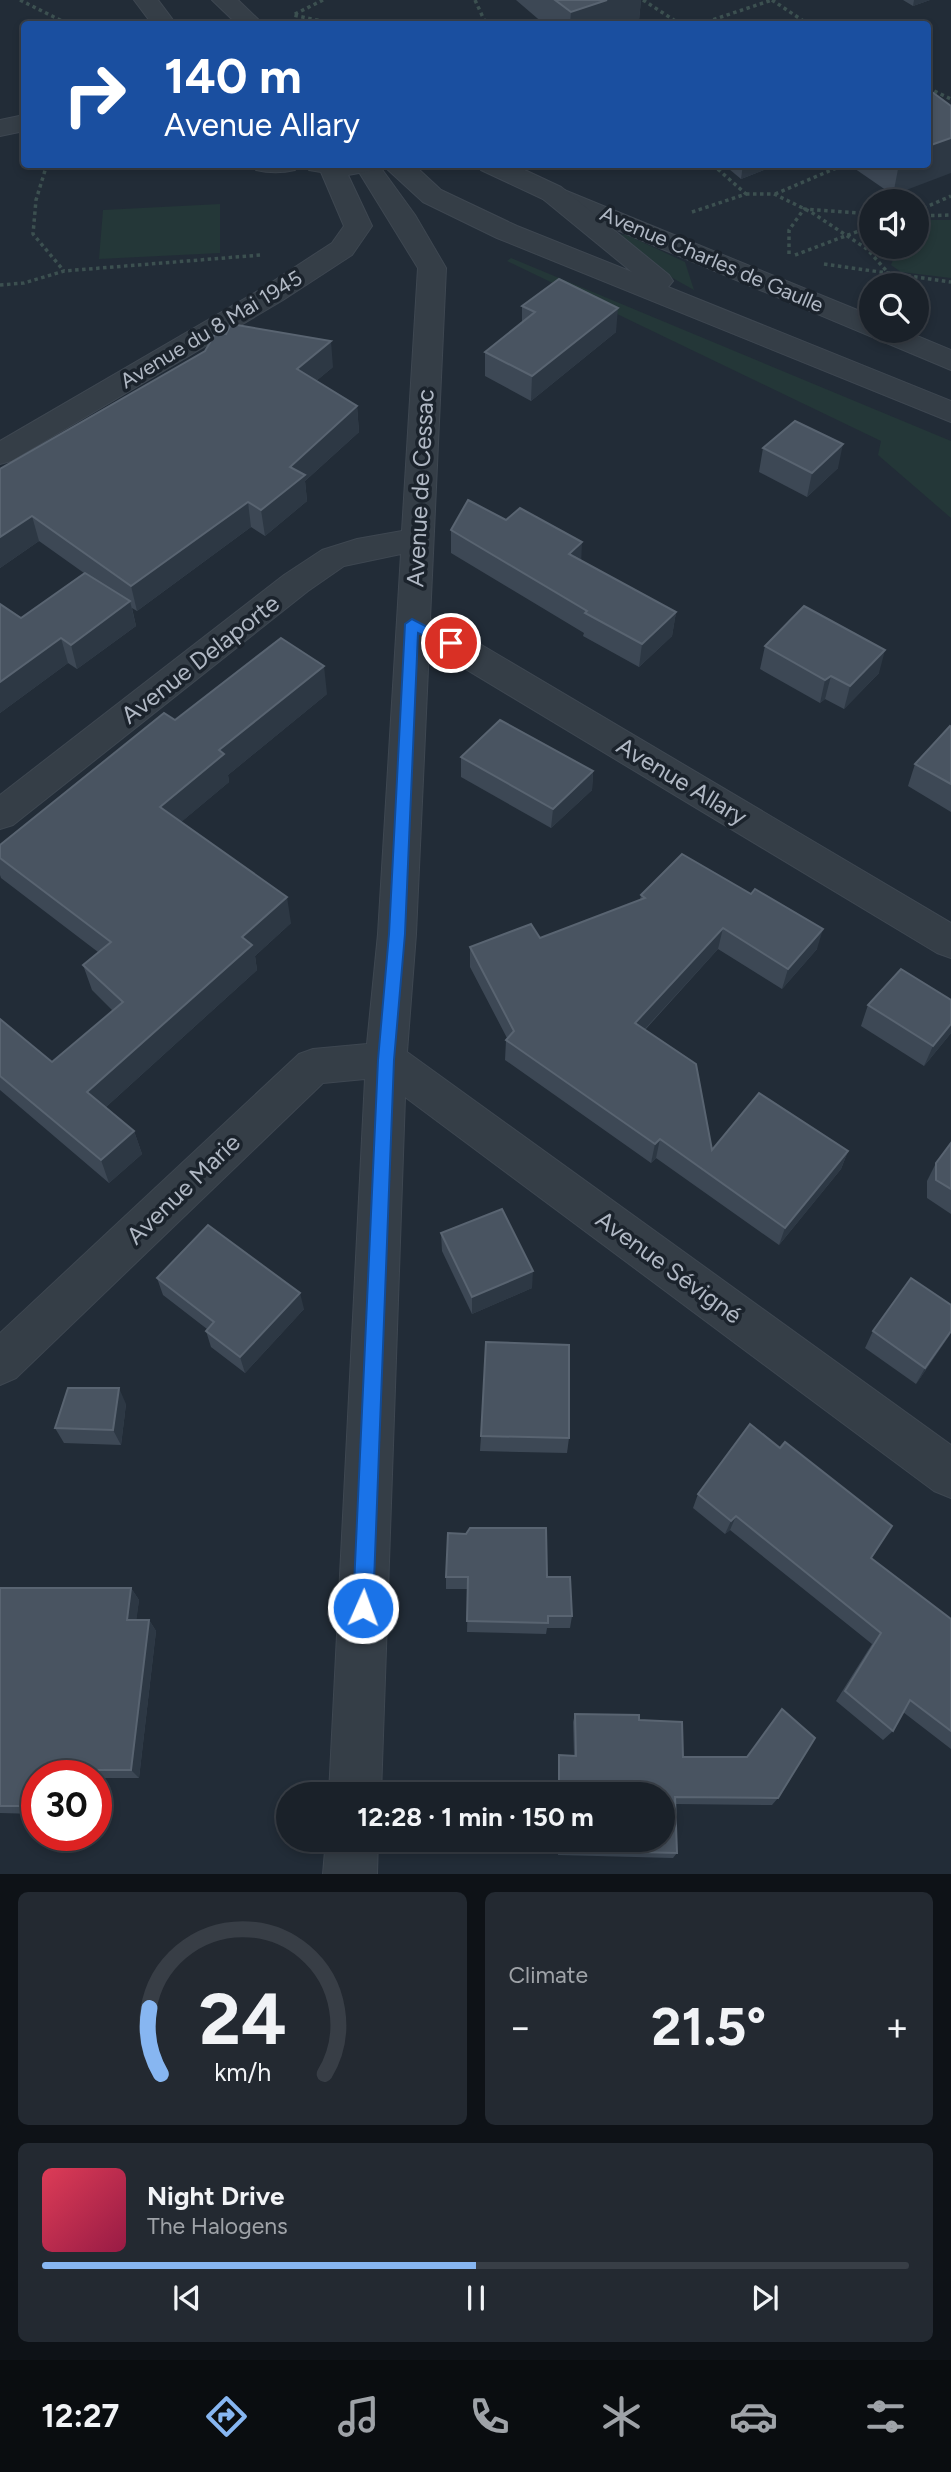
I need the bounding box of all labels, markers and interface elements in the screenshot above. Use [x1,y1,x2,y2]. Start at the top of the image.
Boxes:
text: 140 m [164,46,302,105]
icon: right [49,49,140,140]
text: Avenue Allary [164,106,360,144]
map controls [859,189,929,343]
button: sound [859,189,929,259]
street label: Avenue Charles de Gaulle [597,201,827,317]
street label: Avenue du 8 Mai 1945 [116,265,306,393]
button: search [859,273,929,343]
street label: Avenue de Cessac [400,388,440,588]
street label: Avenue Delaporte [115,588,285,730]
pin [421,613,481,673]
icon: arrive [432,624,470,662]
street label: Avenue Allary [612,731,753,831]
street label: Avenue Marie [120,1128,246,1250]
street label: Avenue Sévigné [590,1204,748,1330]
position arrow [326,1571,400,1645]
speed limit sign: 30 [21,1760,112,1851]
text: 12:28 · 1 min · 150 m [357,1801,594,1833]
text: Climate [509,1961,588,1989]
text: 24 [198,1976,286,2063]
text: 21.5° [651,1996,766,2058]
text: − [509,2004,532,2050]
text: + [885,2004,909,2050]
text: km/h [214,2057,271,2087]
text: Night Drive [147,2180,284,2212]
text: The Halogens [147,2212,288,2240]
icon: previous [168,2279,206,2317]
icon: pause [457,2279,495,2317]
icon: next [746,2279,784,2317]
icon: directions [202,2392,251,2441]
icon: music [334,2392,383,2441]
icon: phone [465,2392,514,2441]
icon: climate [597,2392,646,2441]
icon: car [729,2392,778,2441]
icon: filters [861,2392,910,2441]
text: 12:27 [41,2397,119,2435]

